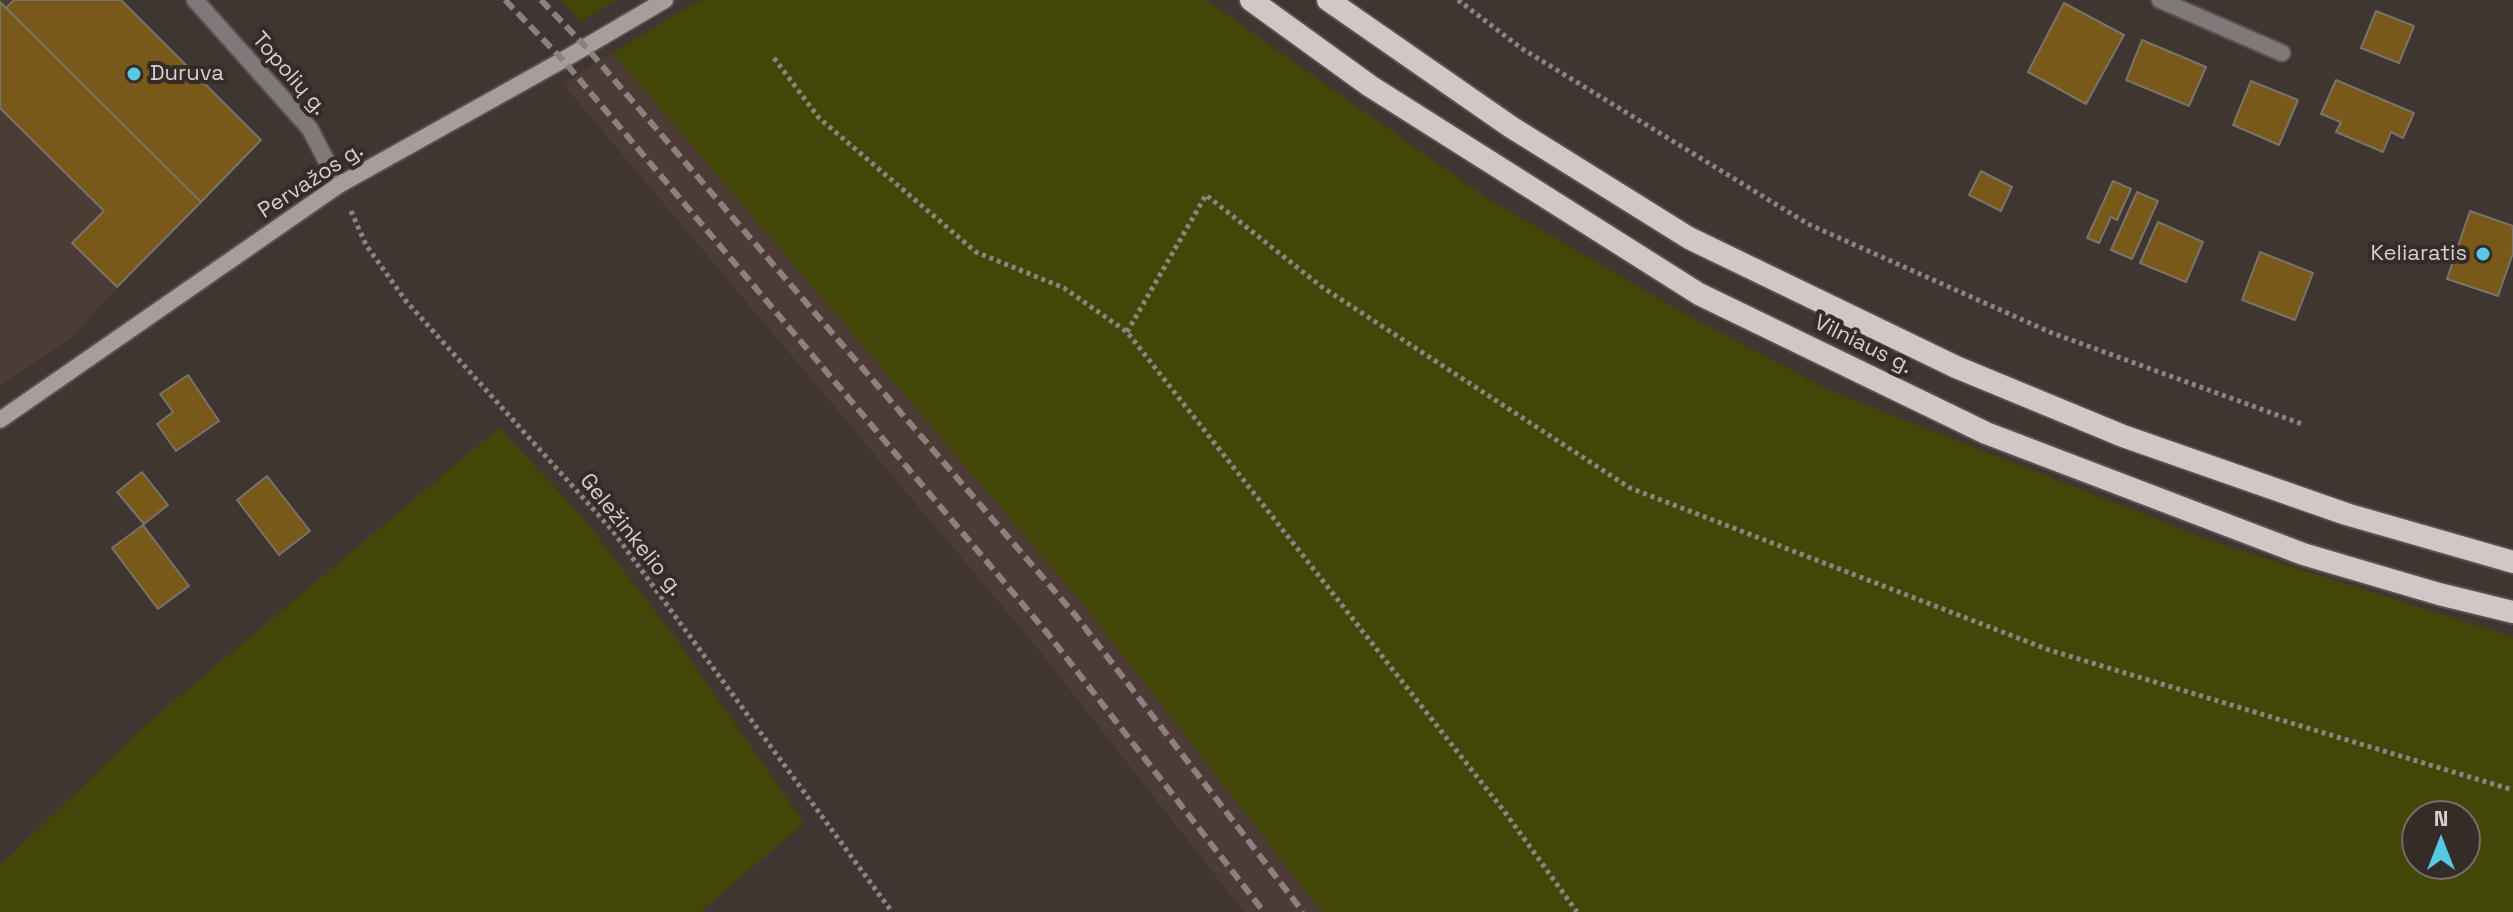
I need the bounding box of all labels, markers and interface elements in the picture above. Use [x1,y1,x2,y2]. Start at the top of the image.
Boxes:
street label: Topolių g. [246,27,332,121]
place label: Duruva [150,61,224,87]
marker: Duruva [125,65,143,83]
street label: Pervažos g. [254,137,368,225]
place label: Keliaratis [2371,241,2467,267]
marker: Keliaratis [2474,245,2492,263]
street label: Vilniaus g. [1810,310,1916,380]
street label: Geležinkelio g. [574,468,688,602]
north arrow [2401,800,2481,880]
text: N [2434,804,2448,832]

